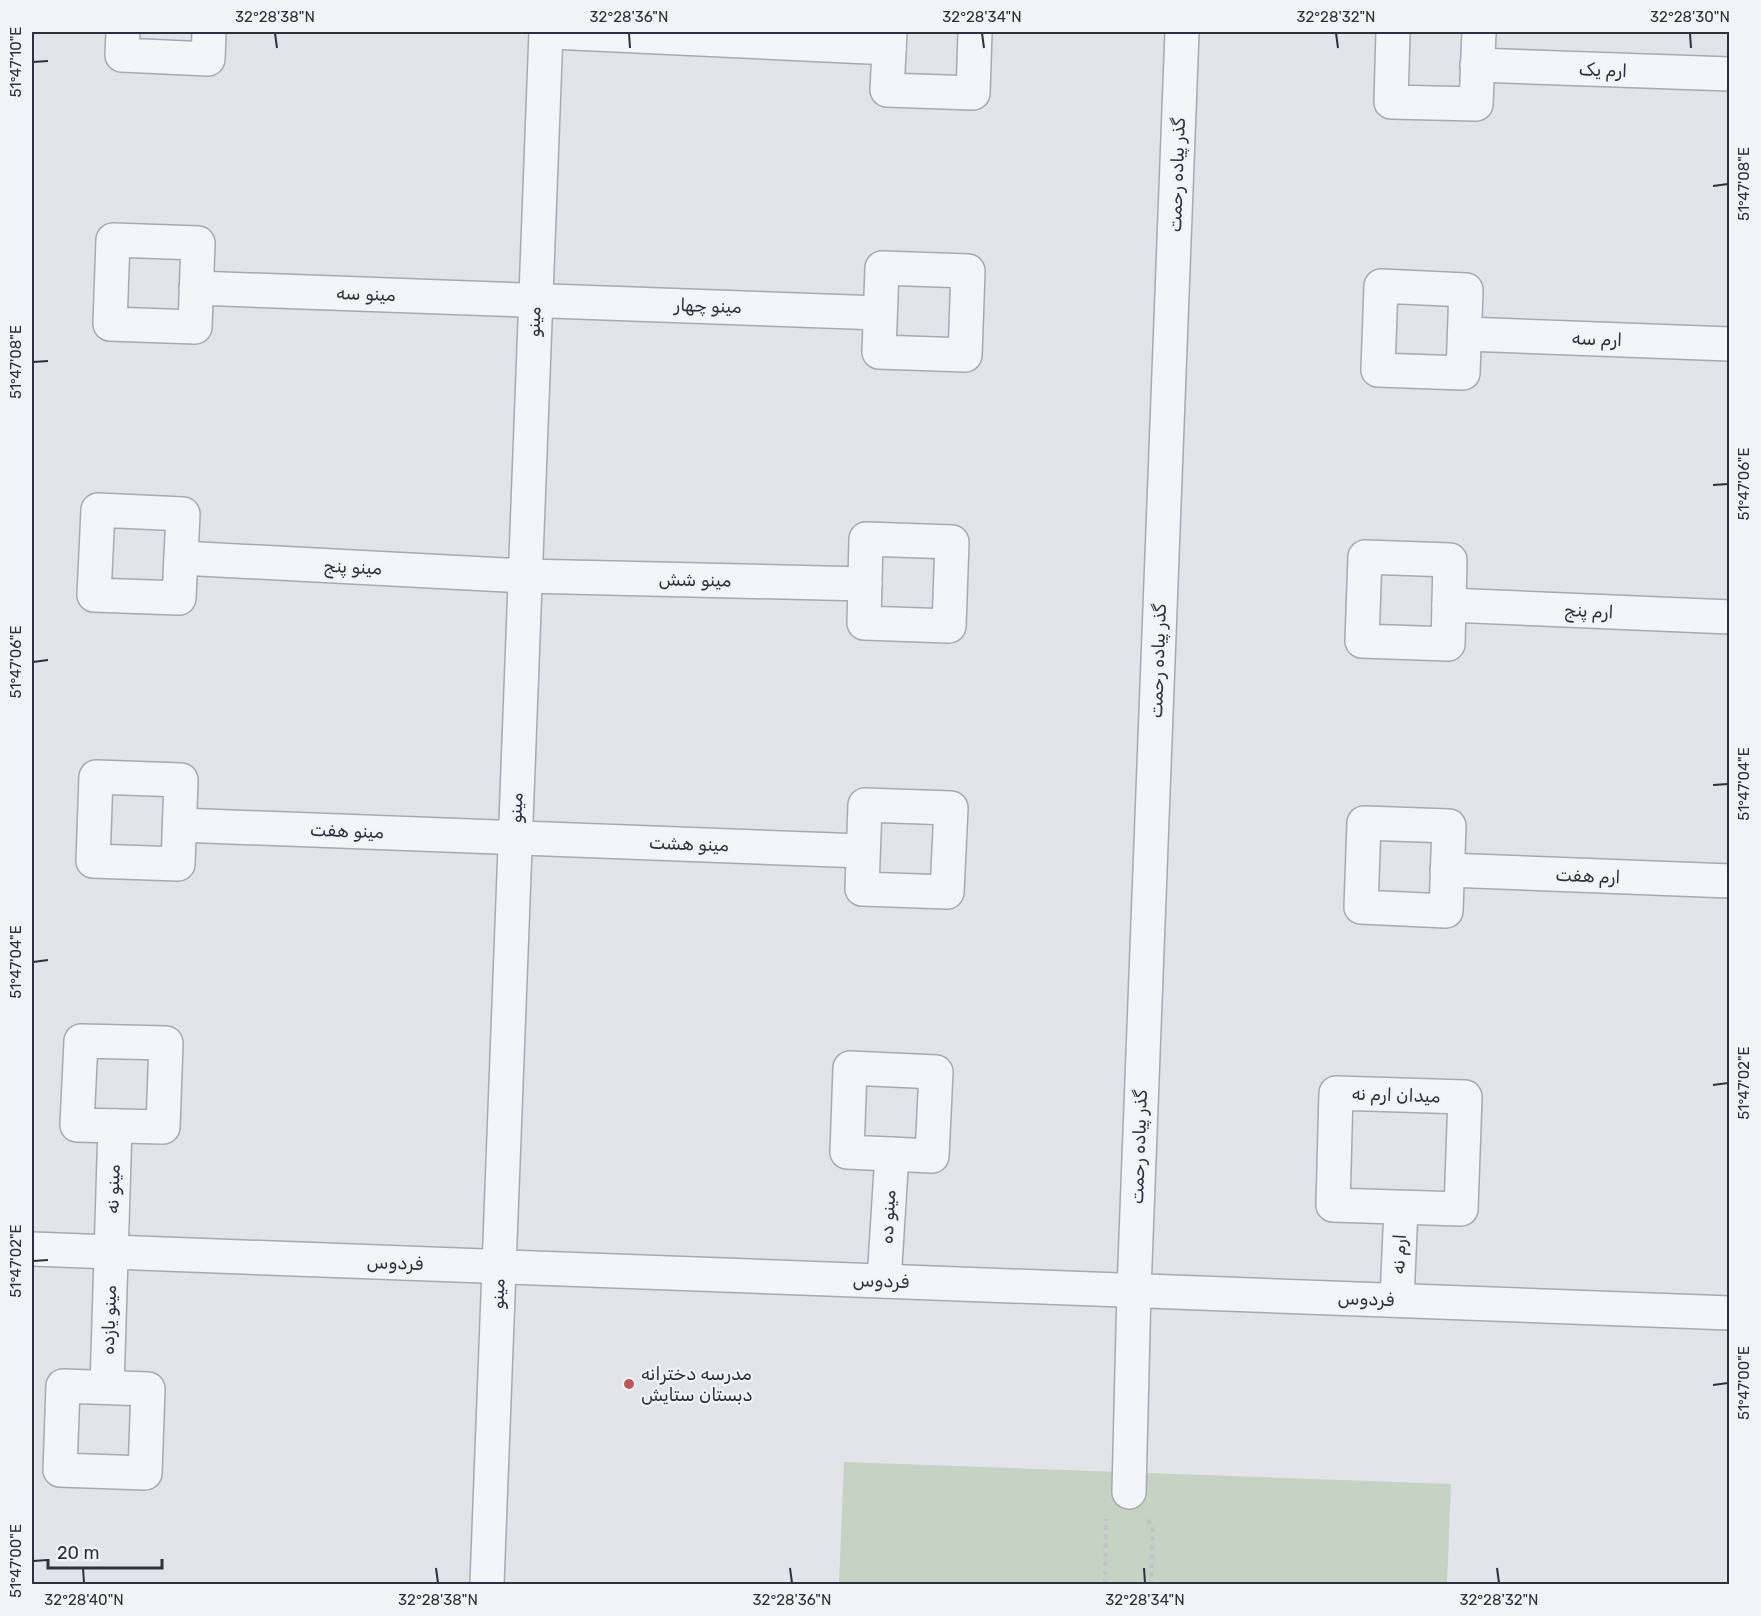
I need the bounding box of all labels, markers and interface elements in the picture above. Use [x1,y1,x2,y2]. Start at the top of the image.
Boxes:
text: 32°28'38"N [235,8,315,26]
text: 32°28'36"N [590,8,668,26]
text: 32°28'34"N [942,8,1022,26]
text: 32°28'32"N [1296,8,1376,26]
text: 32°28'30"N [1650,8,1730,26]
text: 51°47'10"E [7,27,25,97]
street label: ارم یک [1578,58,1628,82]
street label: گذر پیاده رحمت [1164,117,1191,233]
text: 51°47'08"E [1735,147,1753,221]
street label: مینو سه [336,282,396,306]
street label: مینو چهار [673,294,742,318]
street label: مینو [522,306,546,338]
text: 51°47'08"E [7,325,25,399]
street label: ارم سه [1571,327,1623,351]
text: 51°47'06"E [1735,447,1753,521]
street label: مینو پنج [323,554,383,581]
street label: مینو شش [658,568,732,592]
street label: ارم پنج [1564,599,1614,624]
street label: گذر پیاده رحمت [1145,603,1172,719]
text: 51°47'06"E [7,625,25,699]
text: 51°47'04"E [1735,747,1753,821]
street label: مینو [504,792,528,824]
street label: مینو هفت [310,819,384,843]
street label: مینو هشت [649,832,729,856]
street label: ارم هفت [1555,864,1621,888]
text: 51°47'04"E [7,925,25,999]
text: 51°47'02"E [1735,1046,1753,1120]
street label: میدان ارم نه [1351,1082,1441,1108]
street label: گذر پیاده رحمت [1126,1089,1153,1205]
street label: مینو نه [101,1164,125,1214]
street label: مینو ده [876,1189,900,1245]
text: 51°47'02"E [7,1224,25,1298]
street label: ارم نه [1387,1233,1411,1275]
street label: فردوس [366,1251,424,1275]
street label: فردوس [852,1269,910,1293]
street label: مینو [486,1278,510,1310]
street label: مینو یازده [97,1285,121,1355]
street label: فردوس [1337,1287,1395,1311]
text: 51°47'00"E [1735,1346,1753,1420]
place label: مدرسه دخترانه دبستان ستایش [641,1363,753,1406]
marker: مدرسه دخترانه دبستان ستایش [622,1377,636,1391]
text: 51°47'00"E [7,1524,25,1598]
scale bar [48,1532,162,1570]
text: 20 m [57,1542,99,1564]
text: 32°28'40"N [44,1591,124,1609]
text: 32°28'38"N [398,1591,478,1609]
text: 32°28'36"N [753,1591,831,1609]
text: 32°28'34"N [1105,1591,1185,1609]
text: 32°28'32"N [1459,1591,1539,1609]

